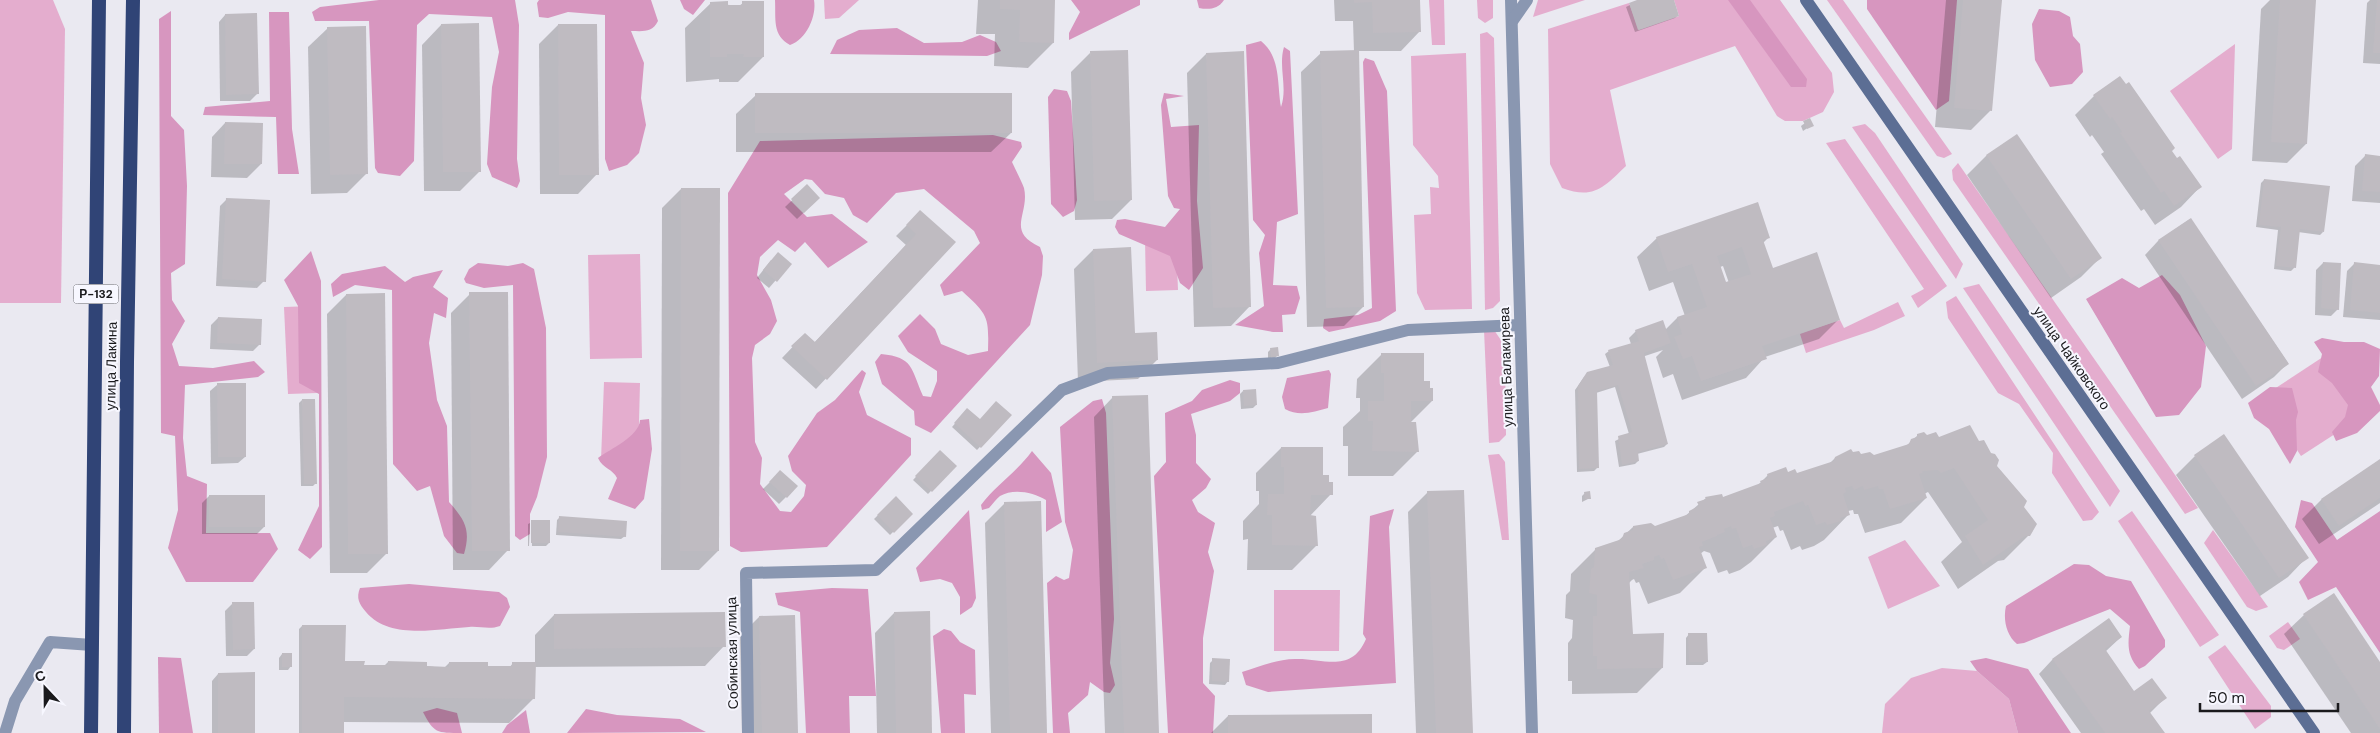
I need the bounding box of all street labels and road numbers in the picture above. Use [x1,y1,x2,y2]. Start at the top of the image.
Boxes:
road number: Р-132 [74,284,118,304]
street label: улица Чайковского [2030,303,2115,413]
street label: улица Балакирева [1495,307,1517,427]
street label: улица Лакина [101,321,121,410]
street label: Собинская улица [722,596,742,709]

